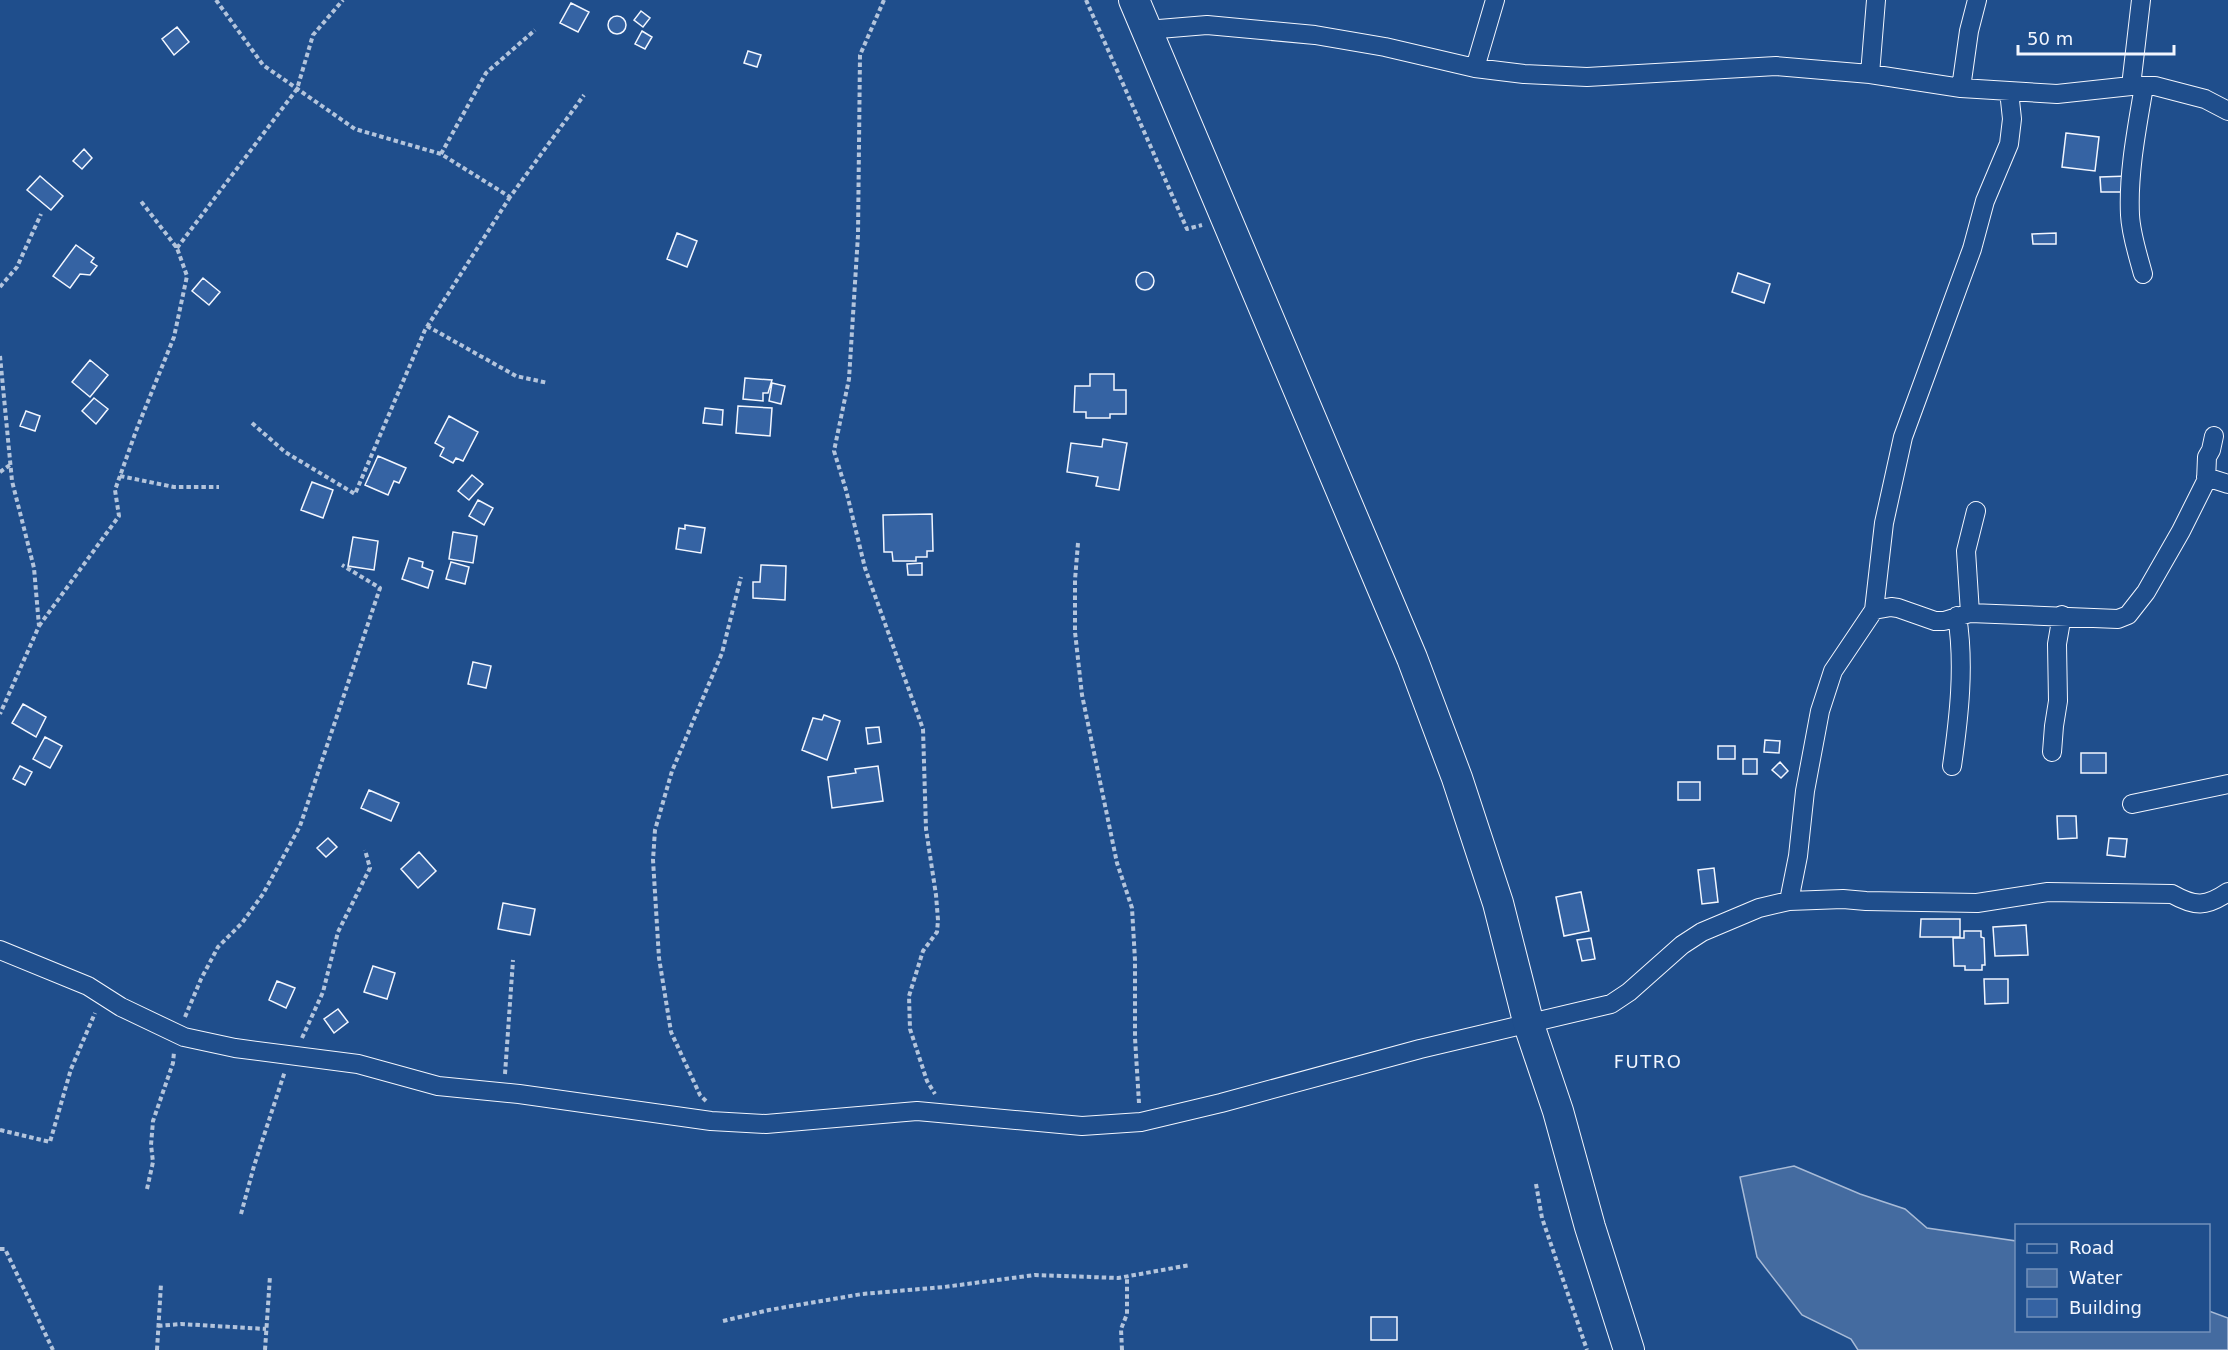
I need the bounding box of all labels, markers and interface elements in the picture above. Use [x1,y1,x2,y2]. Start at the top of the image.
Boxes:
scale bar [2018,18,2174,56]
text: 50 m [2027,28,2073,49]
district label: FUTRO [1614,1051,1682,1072]
legend [2015,1224,2210,1332]
text: Road [2069,1237,2114,1258]
text: Water [2069,1267,2123,1288]
text: Building [2069,1297,2142,1318]

